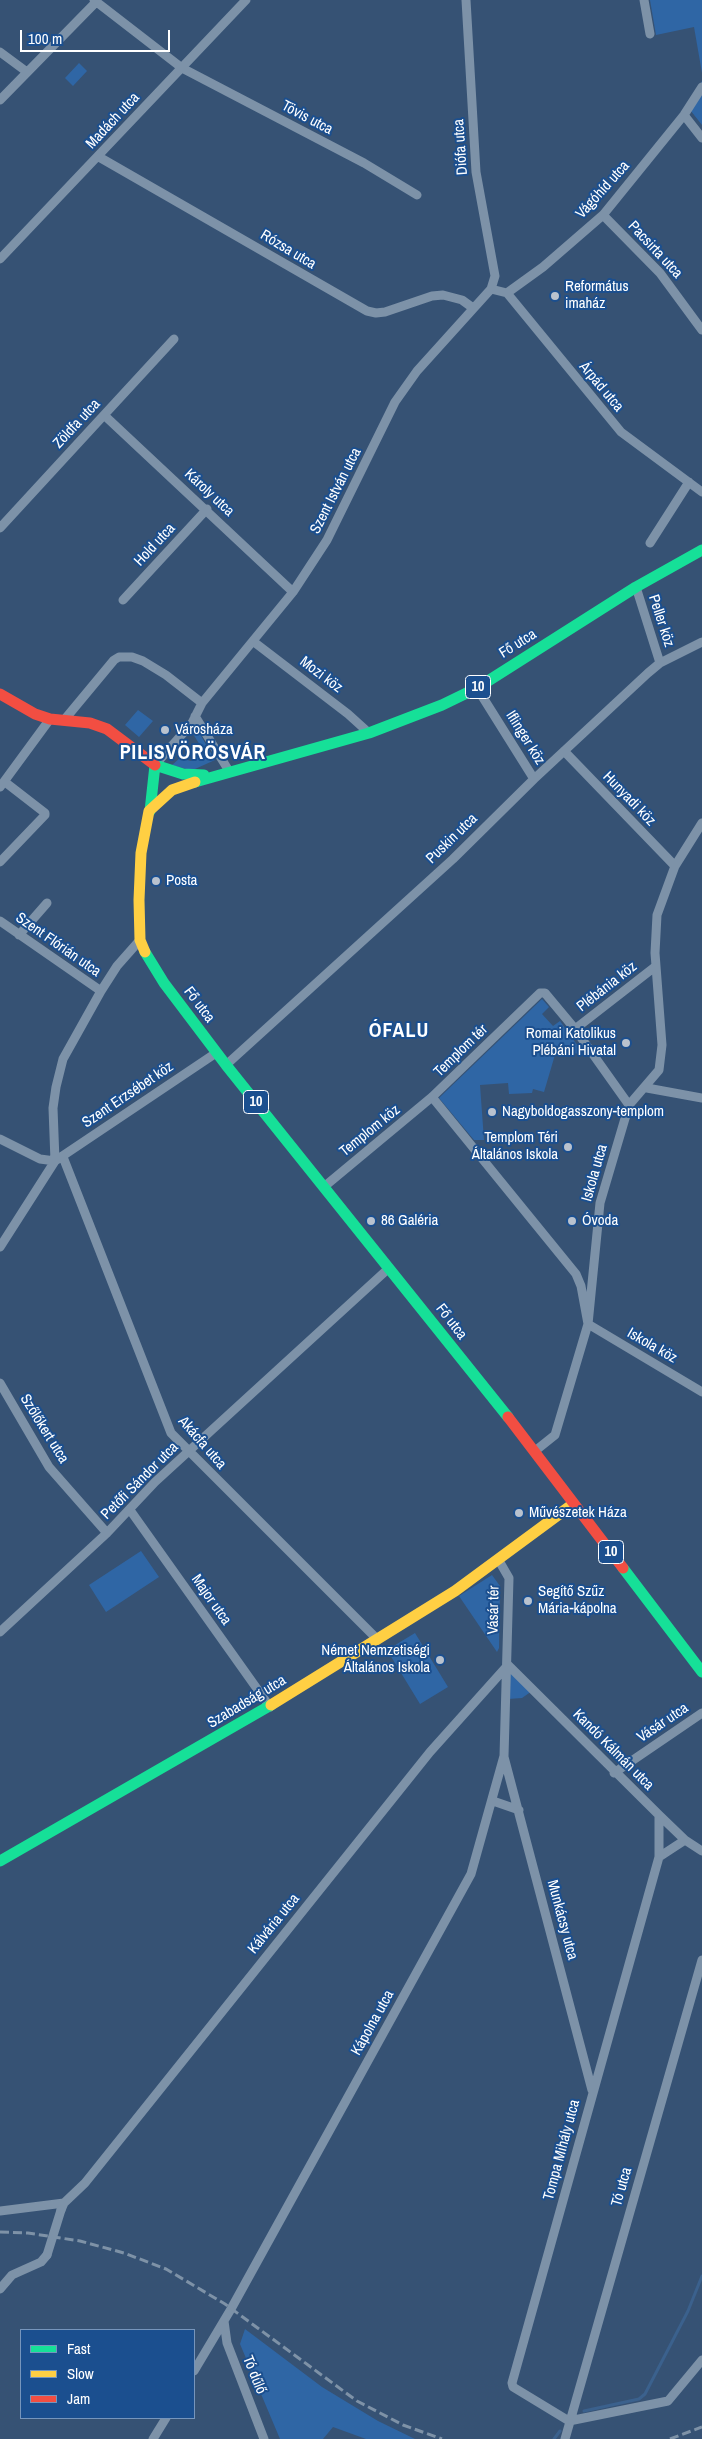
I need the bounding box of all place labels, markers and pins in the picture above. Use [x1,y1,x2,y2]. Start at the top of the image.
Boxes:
place label: Református imaház [565,278,629,313]
marker: Református imaház [549,290,561,302]
place label: Városháza [175,721,233,739]
marker: Városháza [159,724,171,736]
place label: Posta [166,872,197,890]
marker: Posta [150,875,162,887]
place label: Romai Katolikus Plébáni Hivatal [526,1025,616,1060]
marker: Romai Katolikus Plébáni Hivatal [620,1037,632,1049]
place label: Nagyboldogasszony-templom [502,1103,664,1121]
marker: Nagyboldogasszony-templom [486,1106,498,1118]
place label: Templom Téri Általános Iskola [472,1129,558,1164]
marker: Templom Téri Általános Iskola [562,1141,574,1153]
place label: 86 Galéria [381,1212,438,1230]
place label: Óvoda [582,1212,618,1230]
marker: 86 Galéria [365,1215,377,1227]
marker: Óvoda [566,1215,578,1227]
place label: Művészetek Háza [529,1504,627,1522]
marker: Művészetek Háza [513,1507,525,1519]
place label: Segítő Szűz Mária-kápolna [538,1583,617,1618]
marker: Segítő Szűz Mária-kápolna [522,1595,534,1607]
place label: Német Nemzetiségi Általános Iskola [321,1642,430,1677]
marker: Német Nemzetiségi Általános Iskola [434,1654,446,1666]

